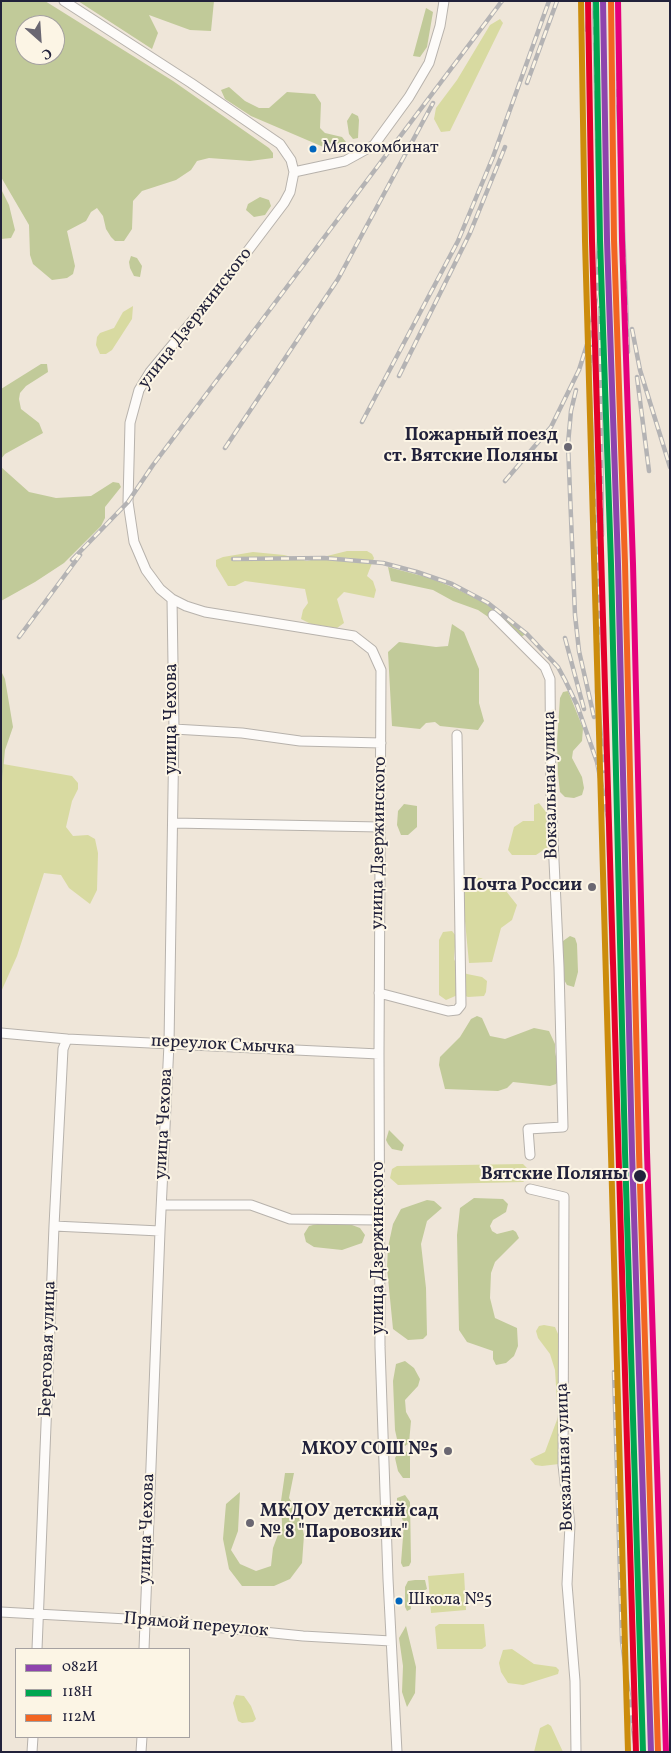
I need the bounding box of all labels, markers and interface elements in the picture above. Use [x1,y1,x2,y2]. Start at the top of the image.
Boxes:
north arrow [15,15,65,65]
text: С [38,43,55,64]
place label: Мясокомбинат [322,139,438,159]
marker: Мясокомбинат [308,144,318,154]
street label: улица Дзержинского [134,244,258,394]
place label: Пожарный поезд ст. Вятские Поляны [384,426,558,468]
marker: Пожарный поезд ст. Вятские Поляны [562,441,574,453]
street label: улица Чехова [162,663,184,775]
street label: Вокзальная улица [540,710,564,860]
street label: улица Дзержинского [368,756,392,930]
place label: Почта России [463,876,582,898]
marker: Почта России [586,881,598,893]
street label: переулок Смычка [150,1031,296,1061]
street label: улица Чехова [151,1068,179,1180]
street label: улица Дзержинского [369,1161,391,1335]
place label: Вятские Поляны [481,1165,628,1187]
marker: Вятские Поляны [632,1168,648,1184]
street label: Береговая улица [36,1280,62,1418]
street label: Вокзальная улица [553,1382,579,1532]
place label: МКОУ СОШ №5 [302,1440,438,1462]
marker: МКОУ СОШ №5 [442,1445,454,1457]
street label: улица Чехова [135,1473,161,1585]
place label: МКДОУ детский сад № 8 "Паровозик" [260,1502,439,1545]
marker: МКДОУ детский сад № 8 "Паровозик" [244,1517,256,1529]
place label: Школа №5 [408,1591,492,1611]
marker: Школа №5 [394,1596,404,1606]
street label: Прямой переулок [123,1609,269,1643]
legend [15,1648,190,1738]
text: 082И [62,1657,98,1678]
text: 118Н [62,1682,93,1703]
text: 112М [62,1707,96,1728]

